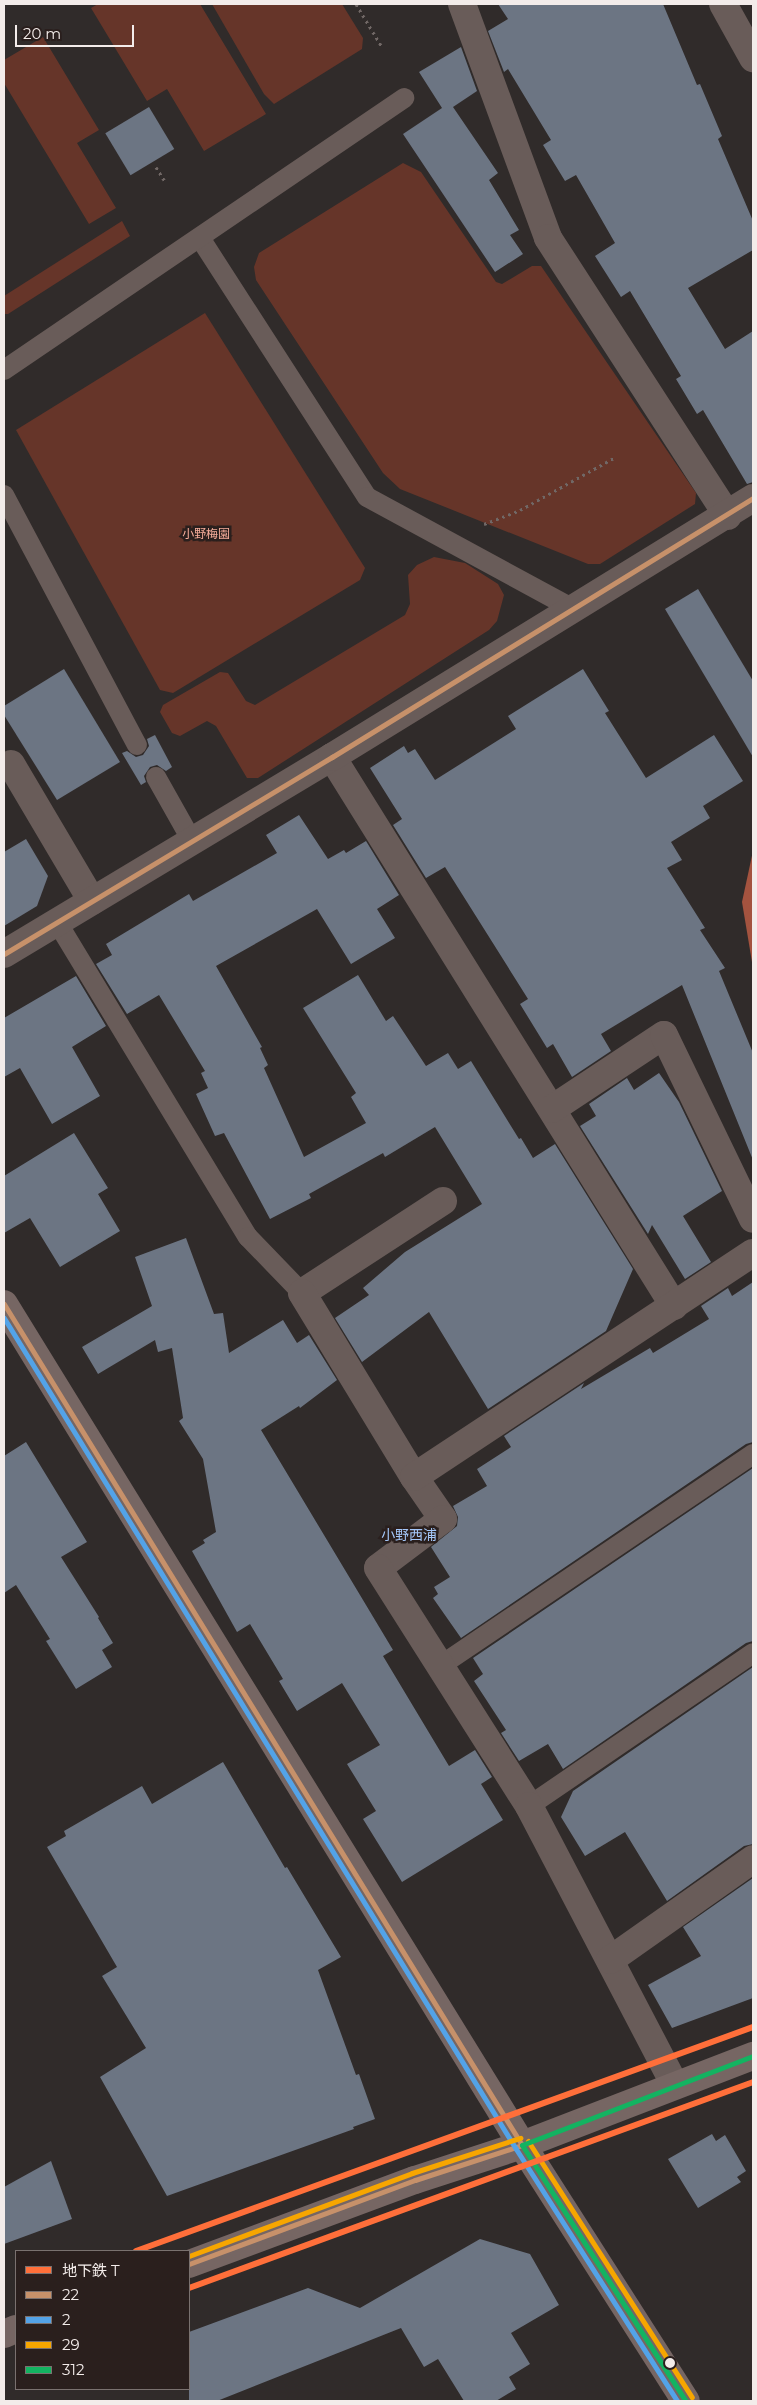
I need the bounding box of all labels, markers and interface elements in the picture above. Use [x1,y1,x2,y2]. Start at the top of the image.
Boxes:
scale bar [18,15,136,47]
text: 20 m [23,24,61,43]
park label: 小野梅園 [182,527,230,541]
district label: 小野西浦 [381,1527,437,1543]
legend [15,2250,190,2390]
text: 地下鉄 T [62,2261,120,2280]
text: 22 [62,2285,79,2304]
text: 2 [62,2310,71,2329]
text: 29 [62,2335,80,2354]
unlabelled marker [665,2358,675,2368]
text: 312 [62,2360,84,2379]

